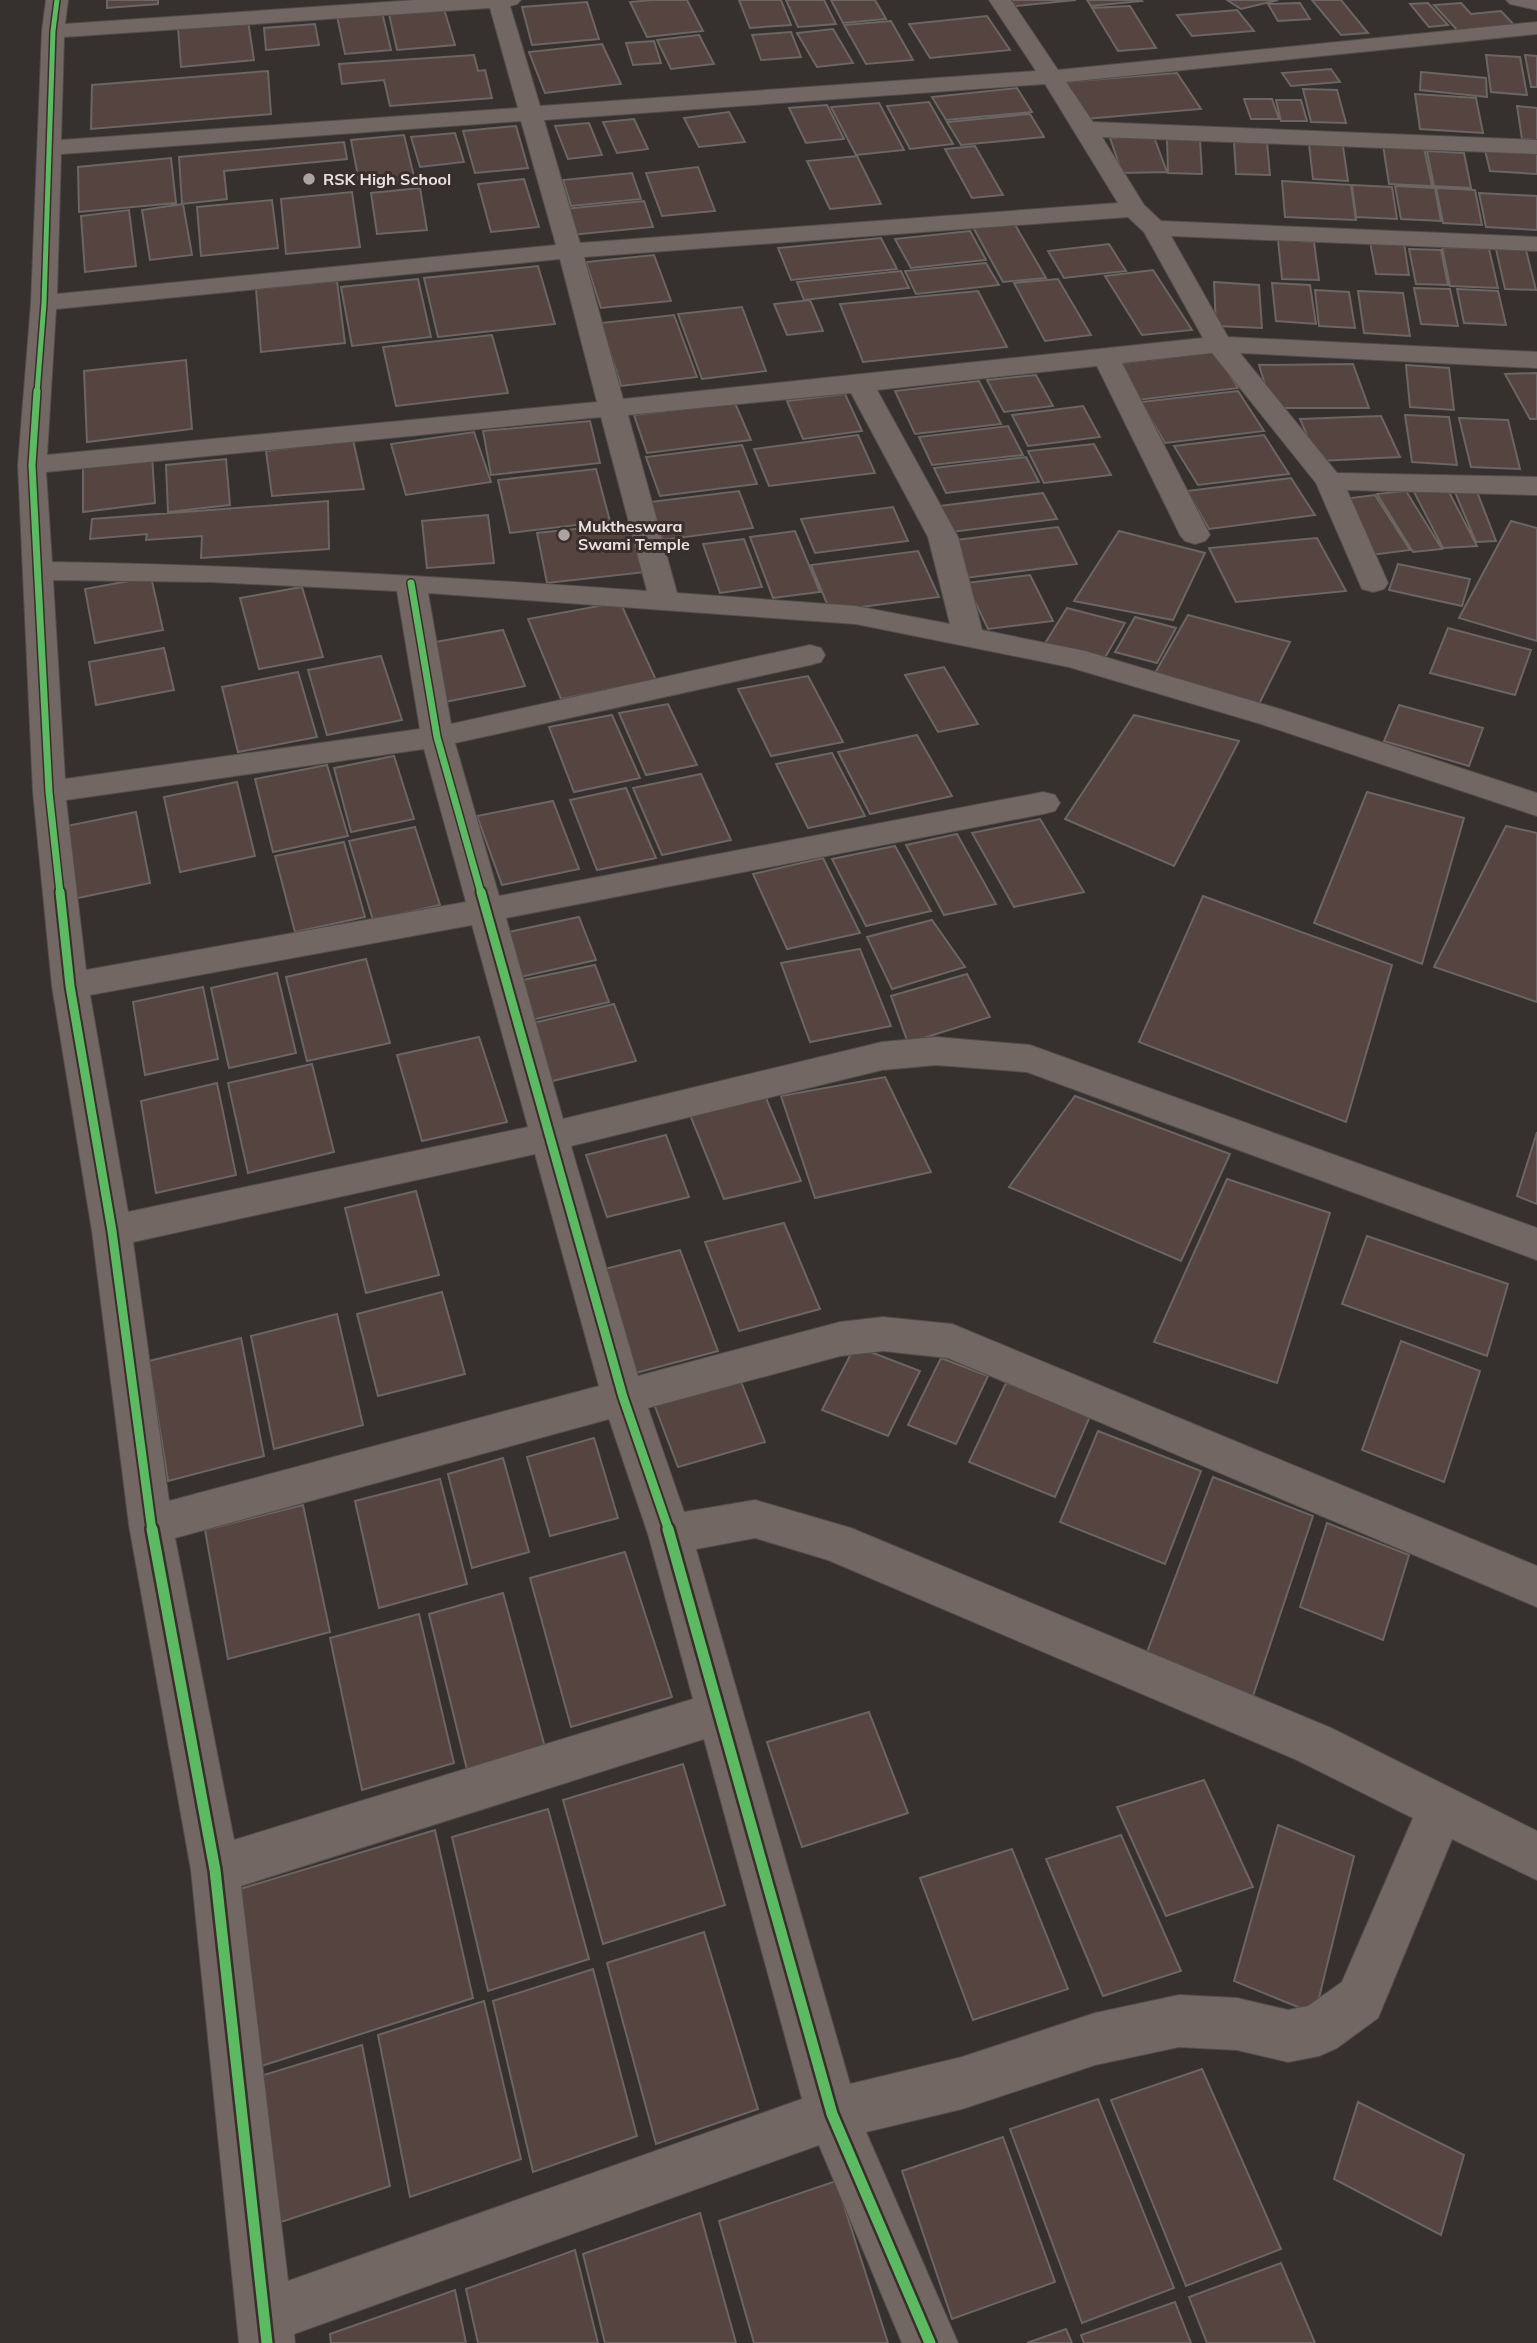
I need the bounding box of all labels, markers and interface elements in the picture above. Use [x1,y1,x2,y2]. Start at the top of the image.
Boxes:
place label: RSK High School [323,169,451,189]
marker: RSK High School [301,171,317,187]
place label: Muktheswara Swami Temple [578,516,690,554]
marker: Muktheswara Swami Temple [556,527,572,543]

